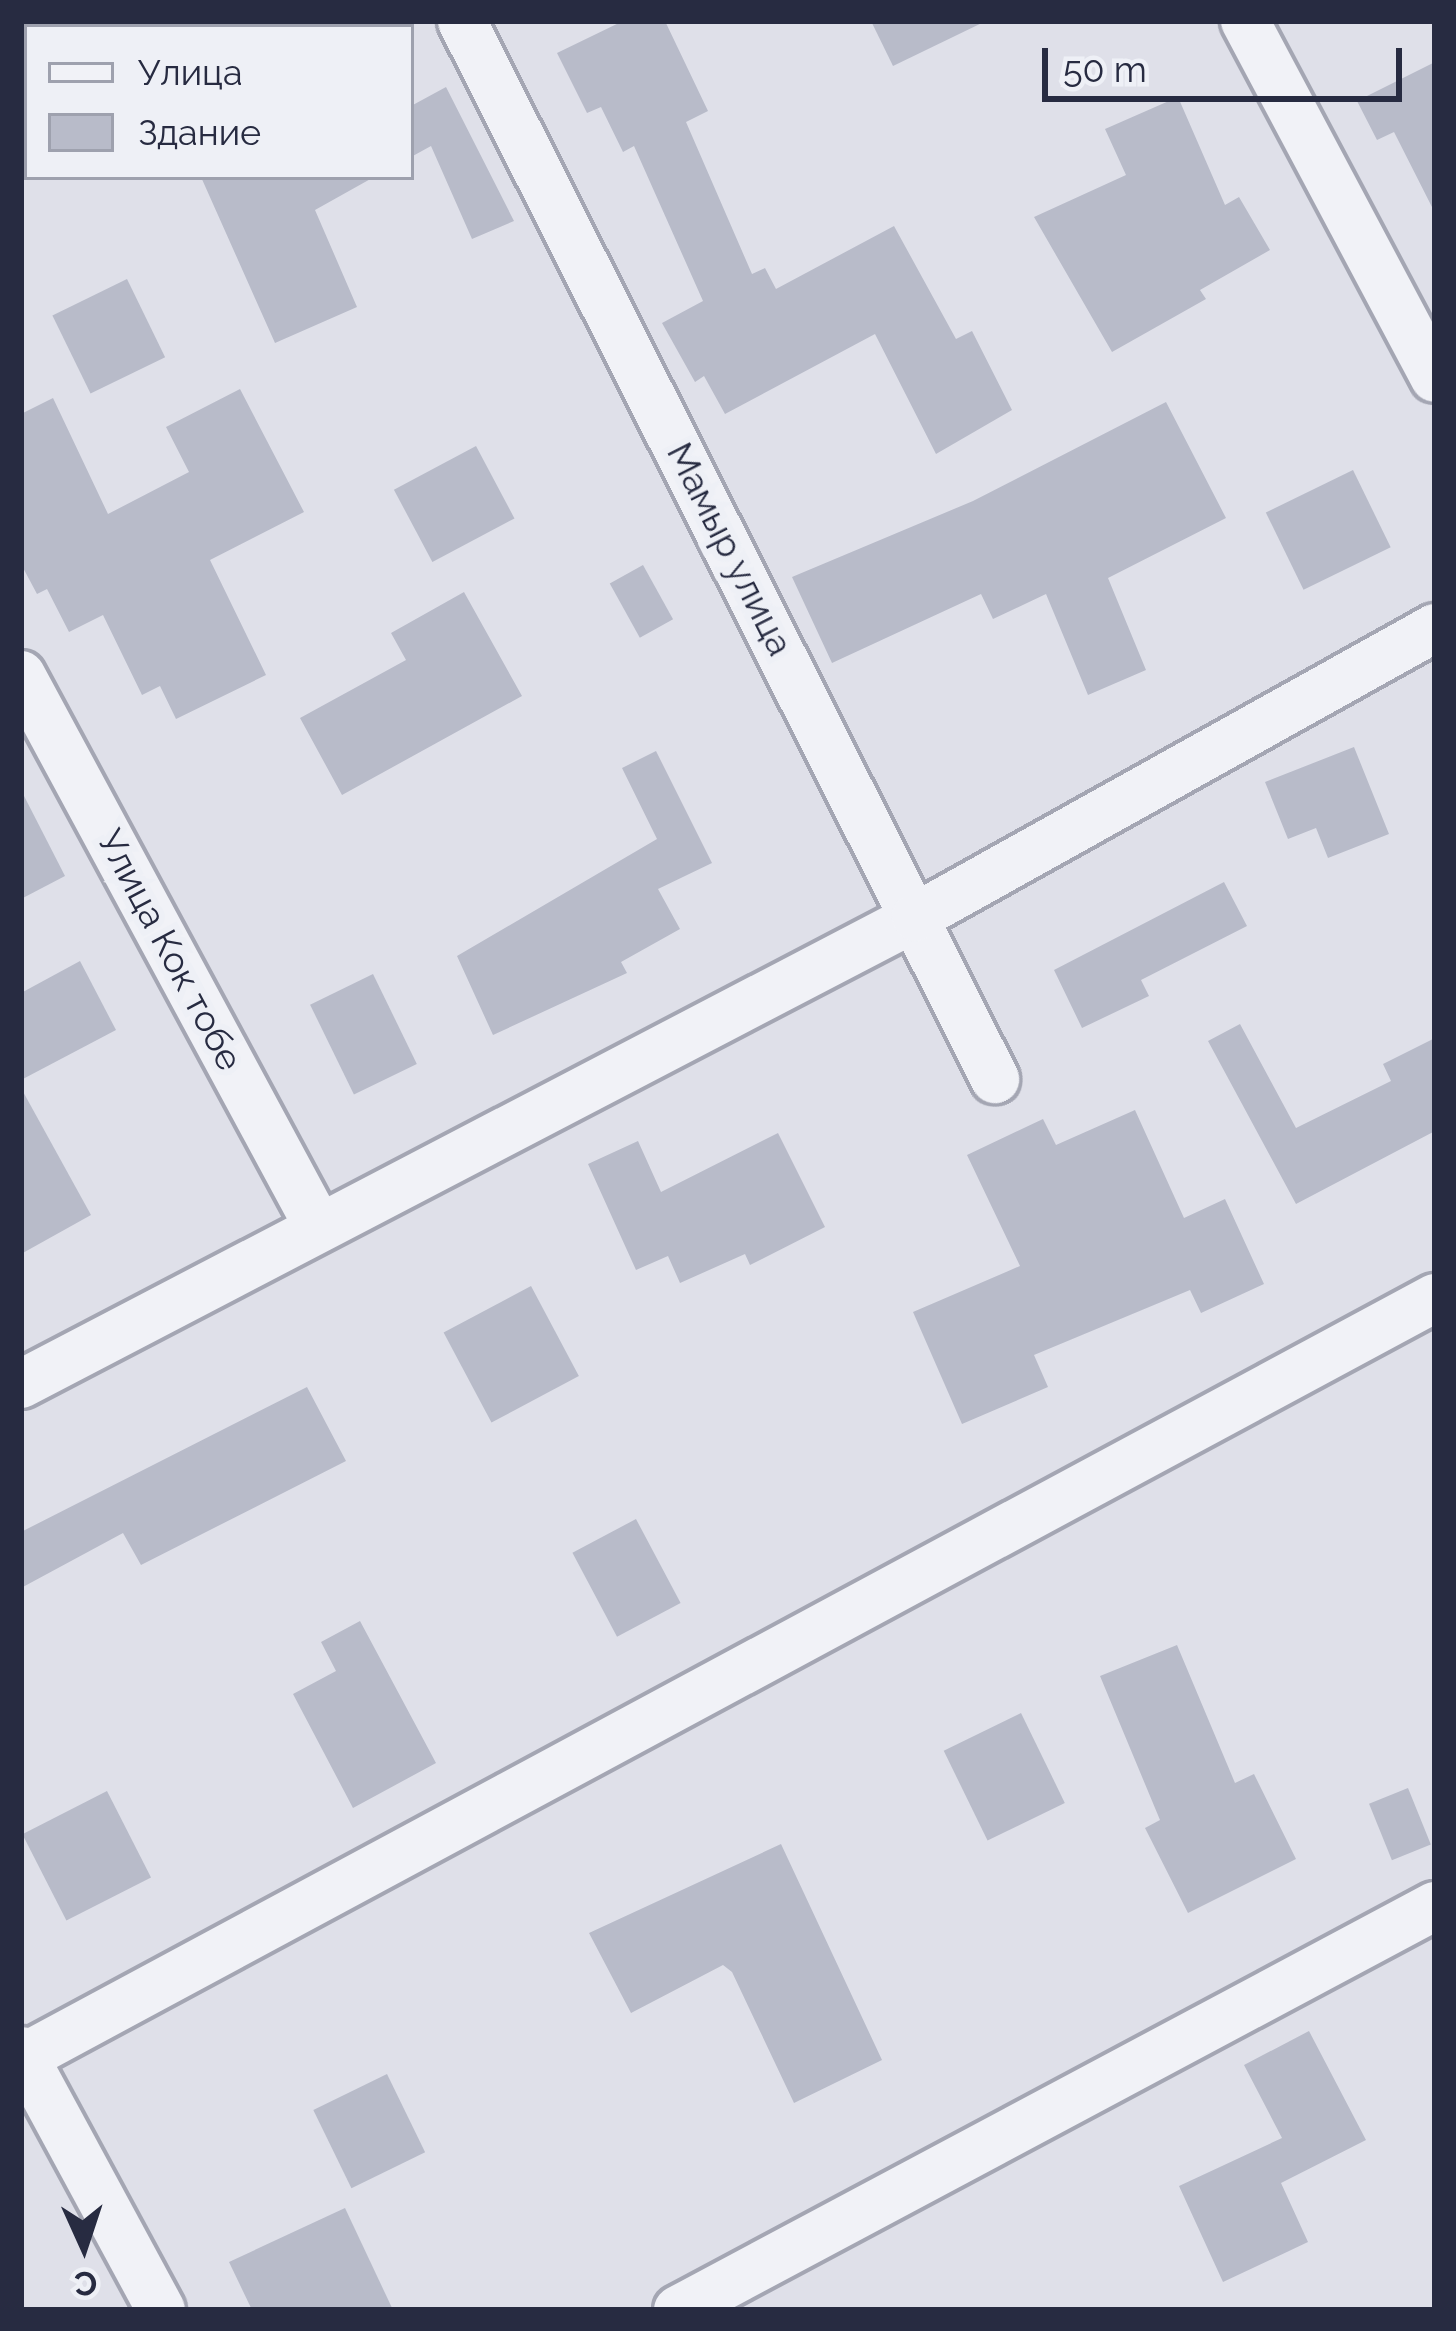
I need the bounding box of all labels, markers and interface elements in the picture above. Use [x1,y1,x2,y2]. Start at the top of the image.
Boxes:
legend [24,24,414,180]
scale bar [1048,24,1408,98]
text: 50 m [1063,48,1147,90]
text: Улица [138,51,243,93]
text: Здание [138,111,261,153]
street label: Мамыр улица [658,435,802,663]
street label: Улица Кок тобе [88,822,252,1078]
north arrow [24,2187,144,2307]
text: С [74,2263,98,2304]

